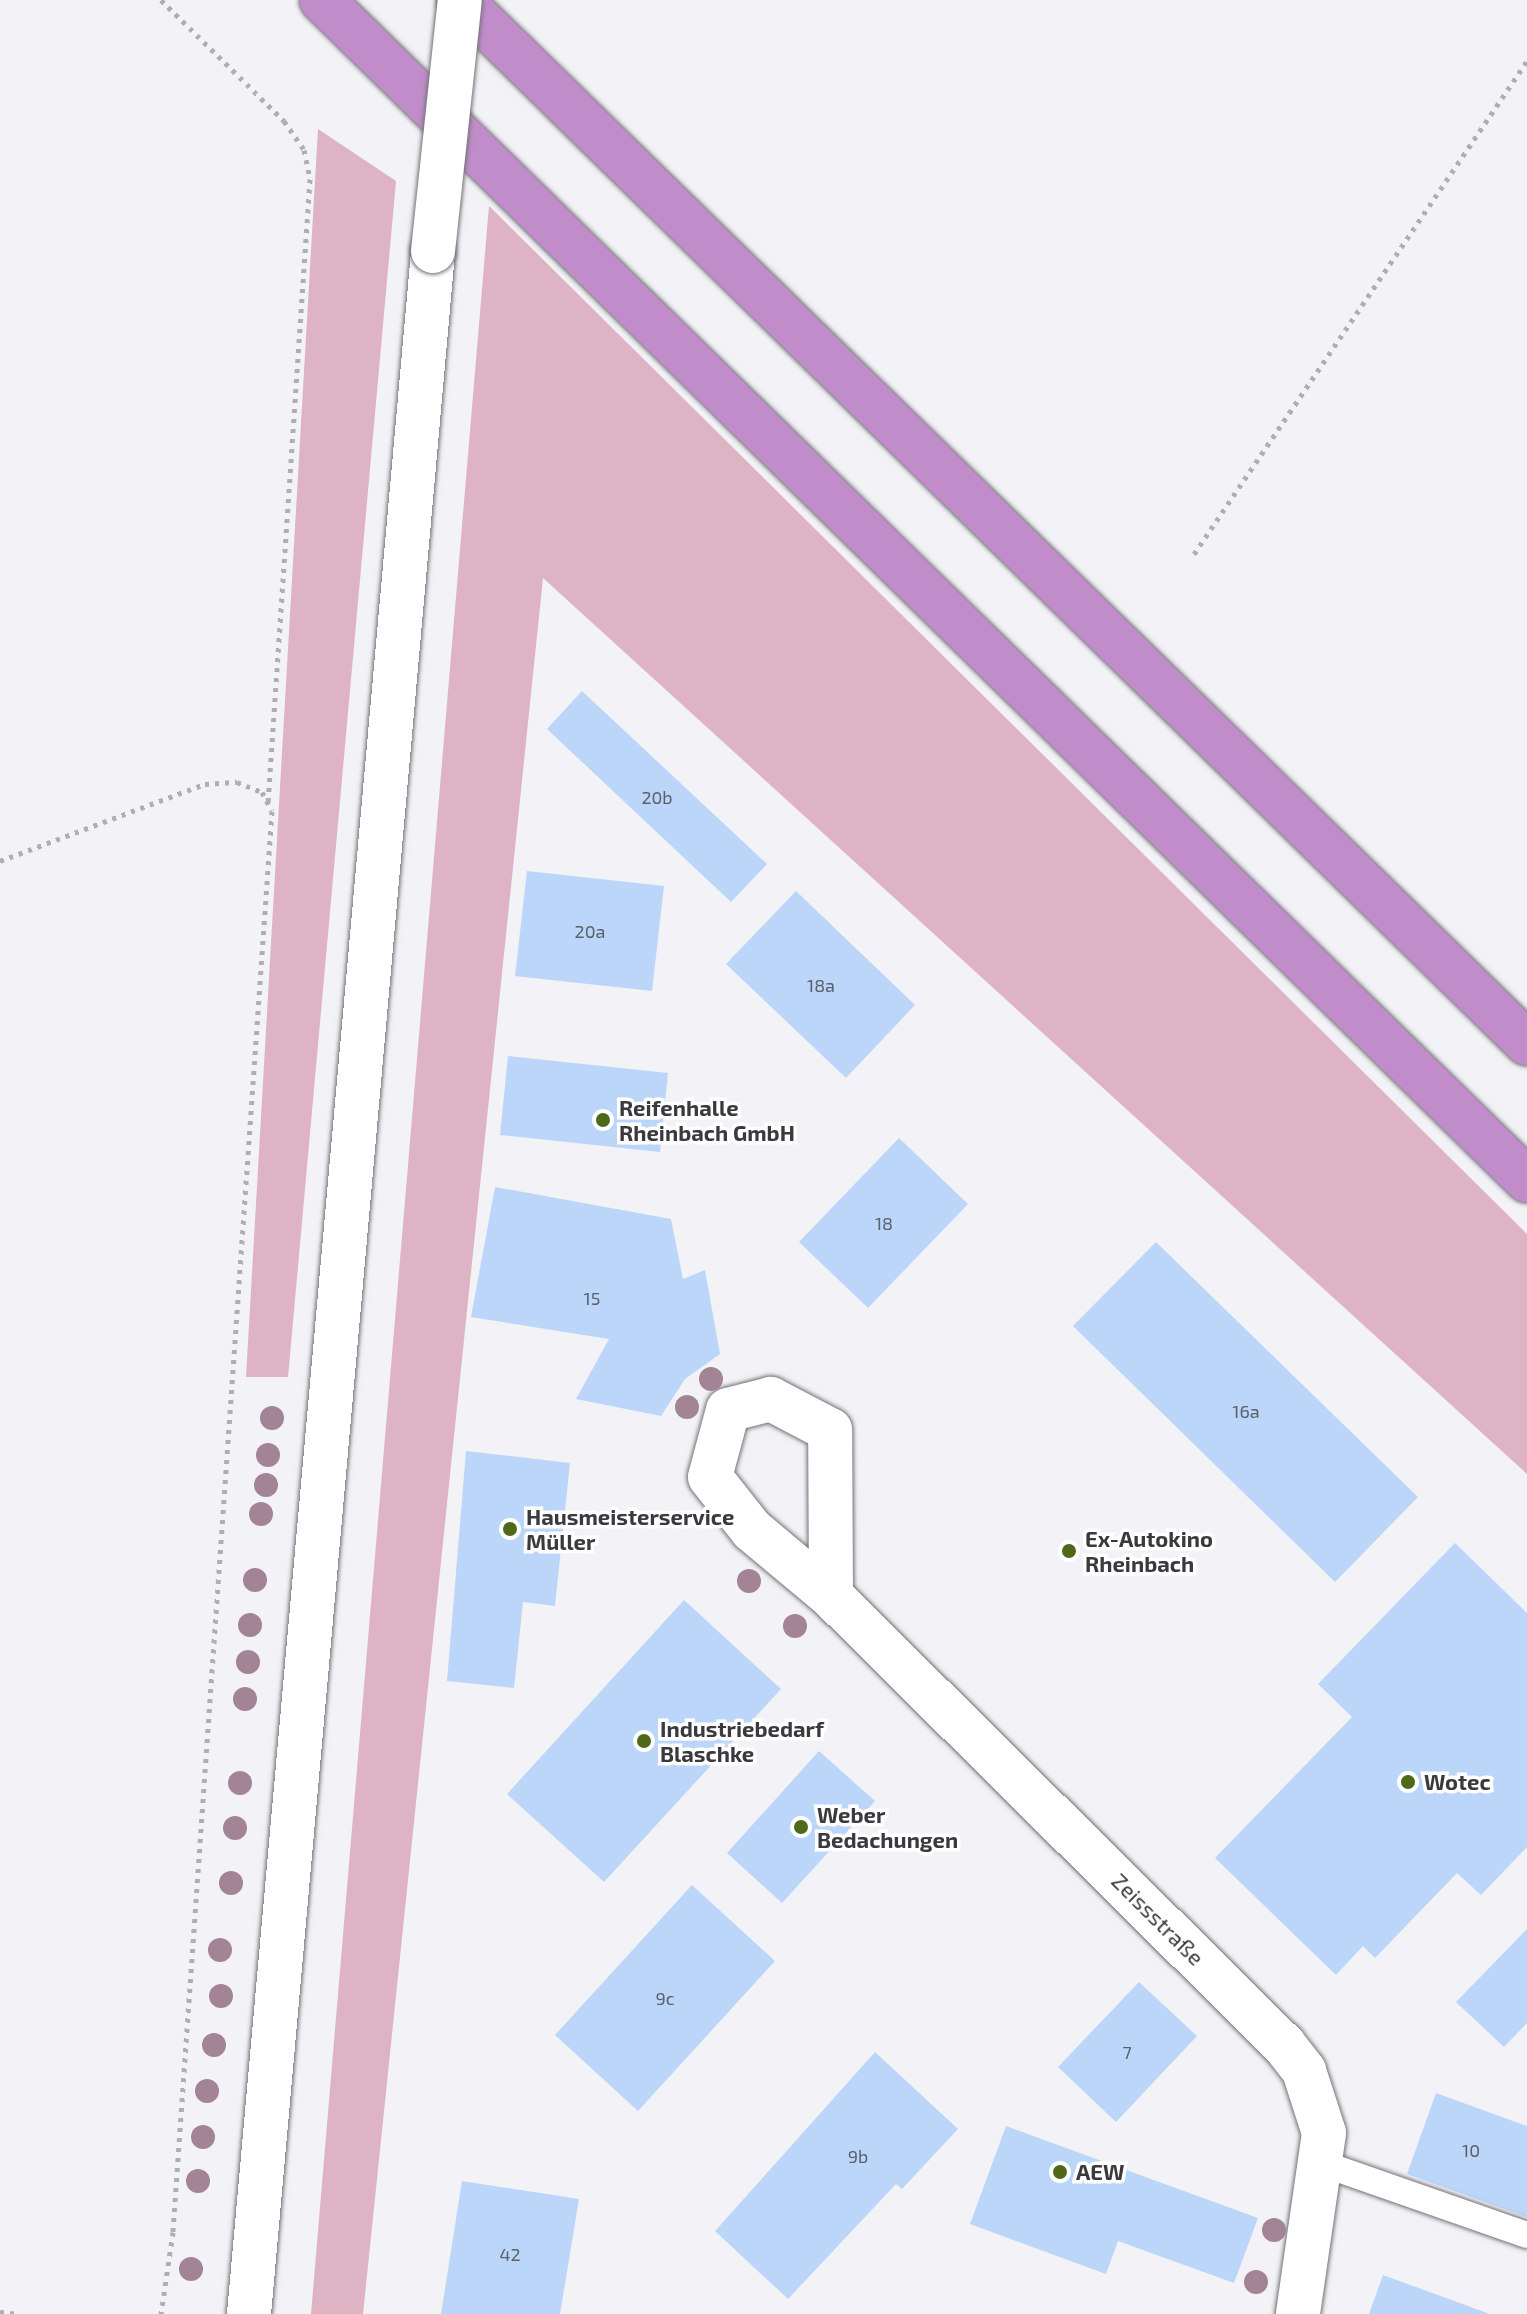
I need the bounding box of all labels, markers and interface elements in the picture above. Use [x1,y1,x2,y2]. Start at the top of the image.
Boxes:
house number: 20b [641,786,673,808]
house number: 20a [575,920,605,942]
house number: 18a [807,974,835,996]
place label: Reifenhalle Rheinbach GmbH [619,1094,795,1146]
marker: Reifenhalle Rheinbach GmbH [594,1111,612,1129]
house number: 18 [875,1212,893,1234]
house number: 15 [584,1287,600,1309]
house number: 16a [1232,1400,1260,1422]
place label: Hausmeisterservice Müller [526,1503,734,1554]
marker: Hausmeisterservice Müller [501,1520,519,1538]
place label: Ex-Autokino Rheinbach [1085,1525,1213,1576]
marker: Ex-Autokino Rheinbach [1060,1542,1078,1560]
place label: Industriebedarf Blaschke [660,1715,824,1766]
marker: Industriebedarf Blaschke [635,1732,653,1750]
place label: Wotec [1424,1769,1491,1795]
marker: Wotec [1399,1773,1417,1791]
place label: Weber Bedachungen [817,1801,958,1852]
marker: Weber Bedachungen [792,1818,810,1836]
street label: Zeissstraße [1107,1868,1209,1970]
house number: 9c [655,1987,675,2009]
house number: 7 [1122,2041,1132,2063]
house number: 10 [1462,2139,1480,2161]
house number: 9b [848,2145,868,2167]
place label: AEW [1076,2159,1125,2185]
marker: AEW [1051,2163,1069,2181]
house number: 42 [499,2243,521,2265]

